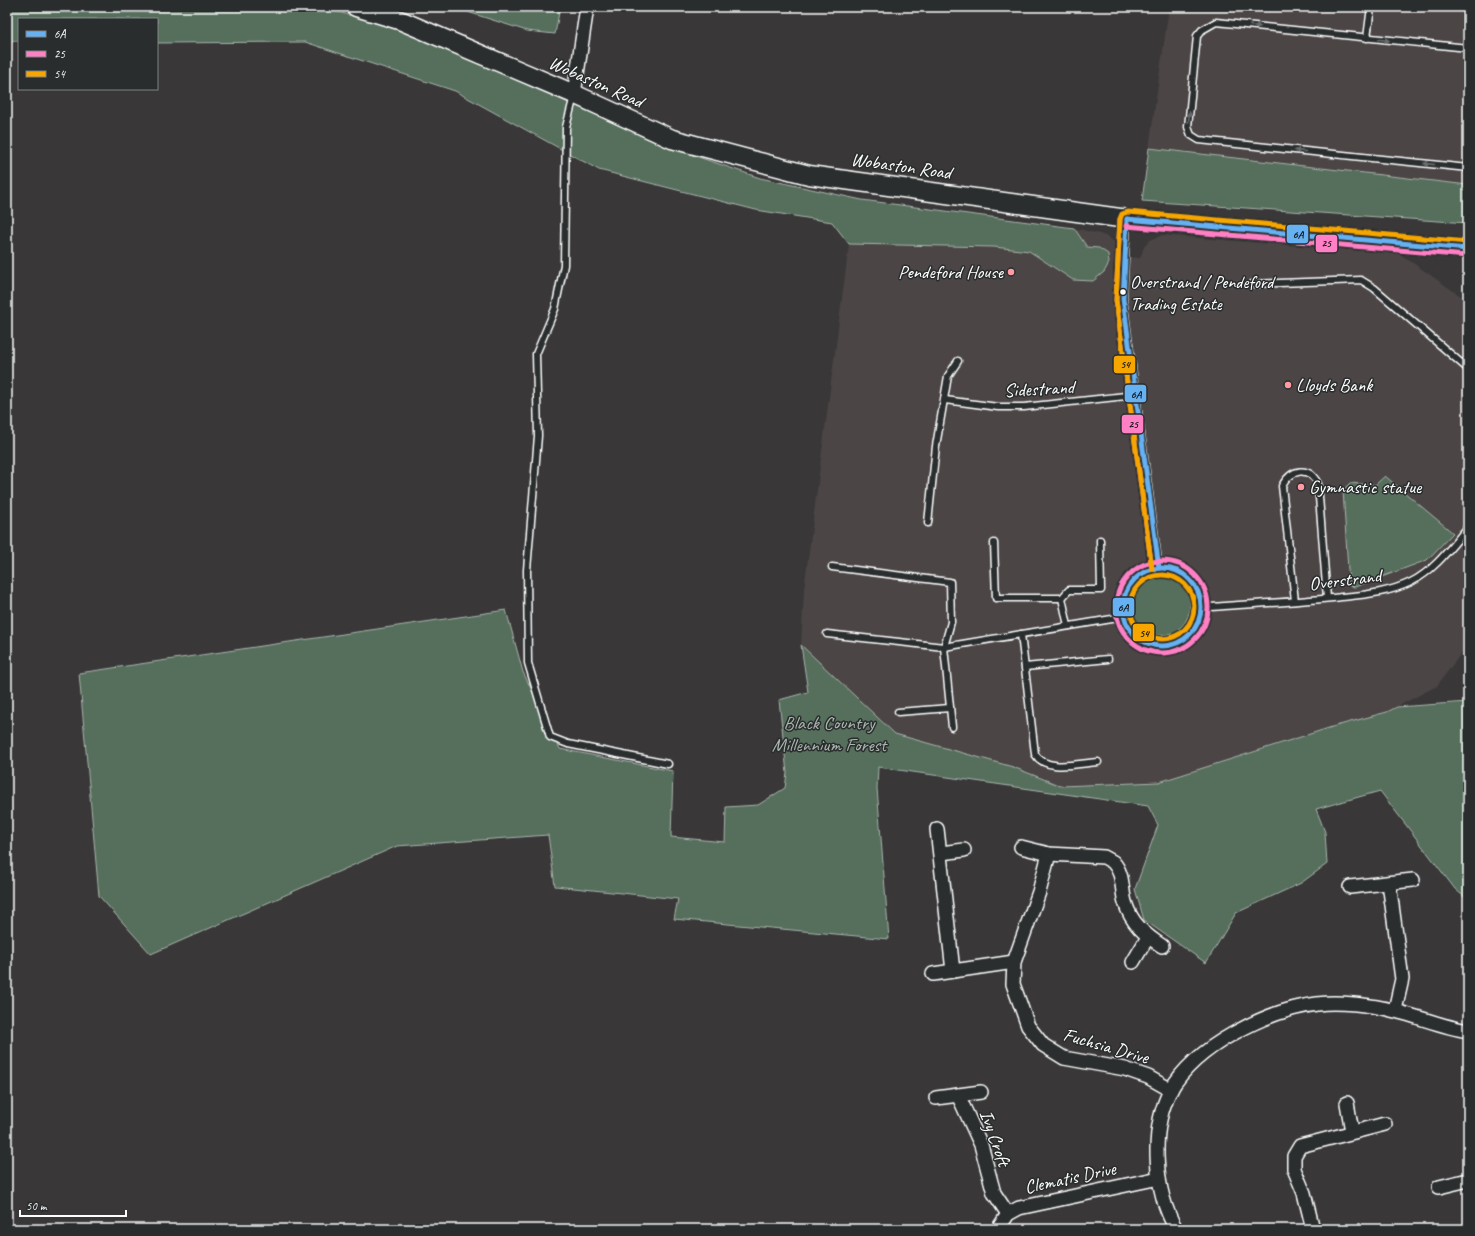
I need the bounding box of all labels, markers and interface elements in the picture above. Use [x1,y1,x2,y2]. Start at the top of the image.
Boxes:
legend [18,18,158,90]
one-way arrow [1249,23,1261,30]
text: 6A [54,26,66,42]
one-way arrow [1378,36,1390,43]
text: 25 [54,46,65,62]
street label: Wobaston Road [545,51,650,115]
text: 54 [54,66,66,82]
one-way arrow [1185,111,1192,123]
street label: Wobaston Road [849,147,956,185]
one-way arrow [1294,147,1306,154]
one-way arrow [1423,161,1435,167]
line badge: 6A [1286,224,1309,244]
text: 6A [1293,227,1305,241]
line badge: 25 [1315,234,1338,253]
text: 25 [1321,236,1332,250]
place label: Pendeford House [898,260,1005,284]
marker: Pendeford House [1006,267,1016,277]
place label: Overstrand / Pendeford Trading Estate [1130,271,1276,315]
marker: Overstrand / Pendeford Trading Estate [1118,287,1128,297]
line badge: 54 [1113,355,1136,374]
text: 54 [1120,357,1132,371]
place label: Lloyds Bank [1296,373,1374,397]
street label: Sidestrand [1003,375,1077,403]
marker: Lloyds Bank [1283,380,1293,390]
line badge: 6A [1124,384,1147,403]
text: 6A [1131,387,1143,401]
line badge: 25 [1121,414,1144,434]
text: 25 [1128,417,1139,431]
place label: Gymnastic statue [1309,475,1423,499]
marker: Gymnastic statue [1296,482,1306,492]
street label: Overstrand [1308,563,1386,596]
line badge: 6A [1112,597,1135,617]
text: 6A [1118,600,1130,614]
line badge: 54 [1132,623,1155,642]
text: 54 [1139,626,1151,640]
park label: Black Country Millennium Forest [772,711,888,757]
street label: Fuchsia Drive [1061,1022,1153,1070]
street label: Ivy Croft [974,1107,1017,1171]
street label: Clematis Drive [1022,1156,1119,1199]
scale bar [20,1192,126,1218]
text: 50 m [26,1198,48,1214]

